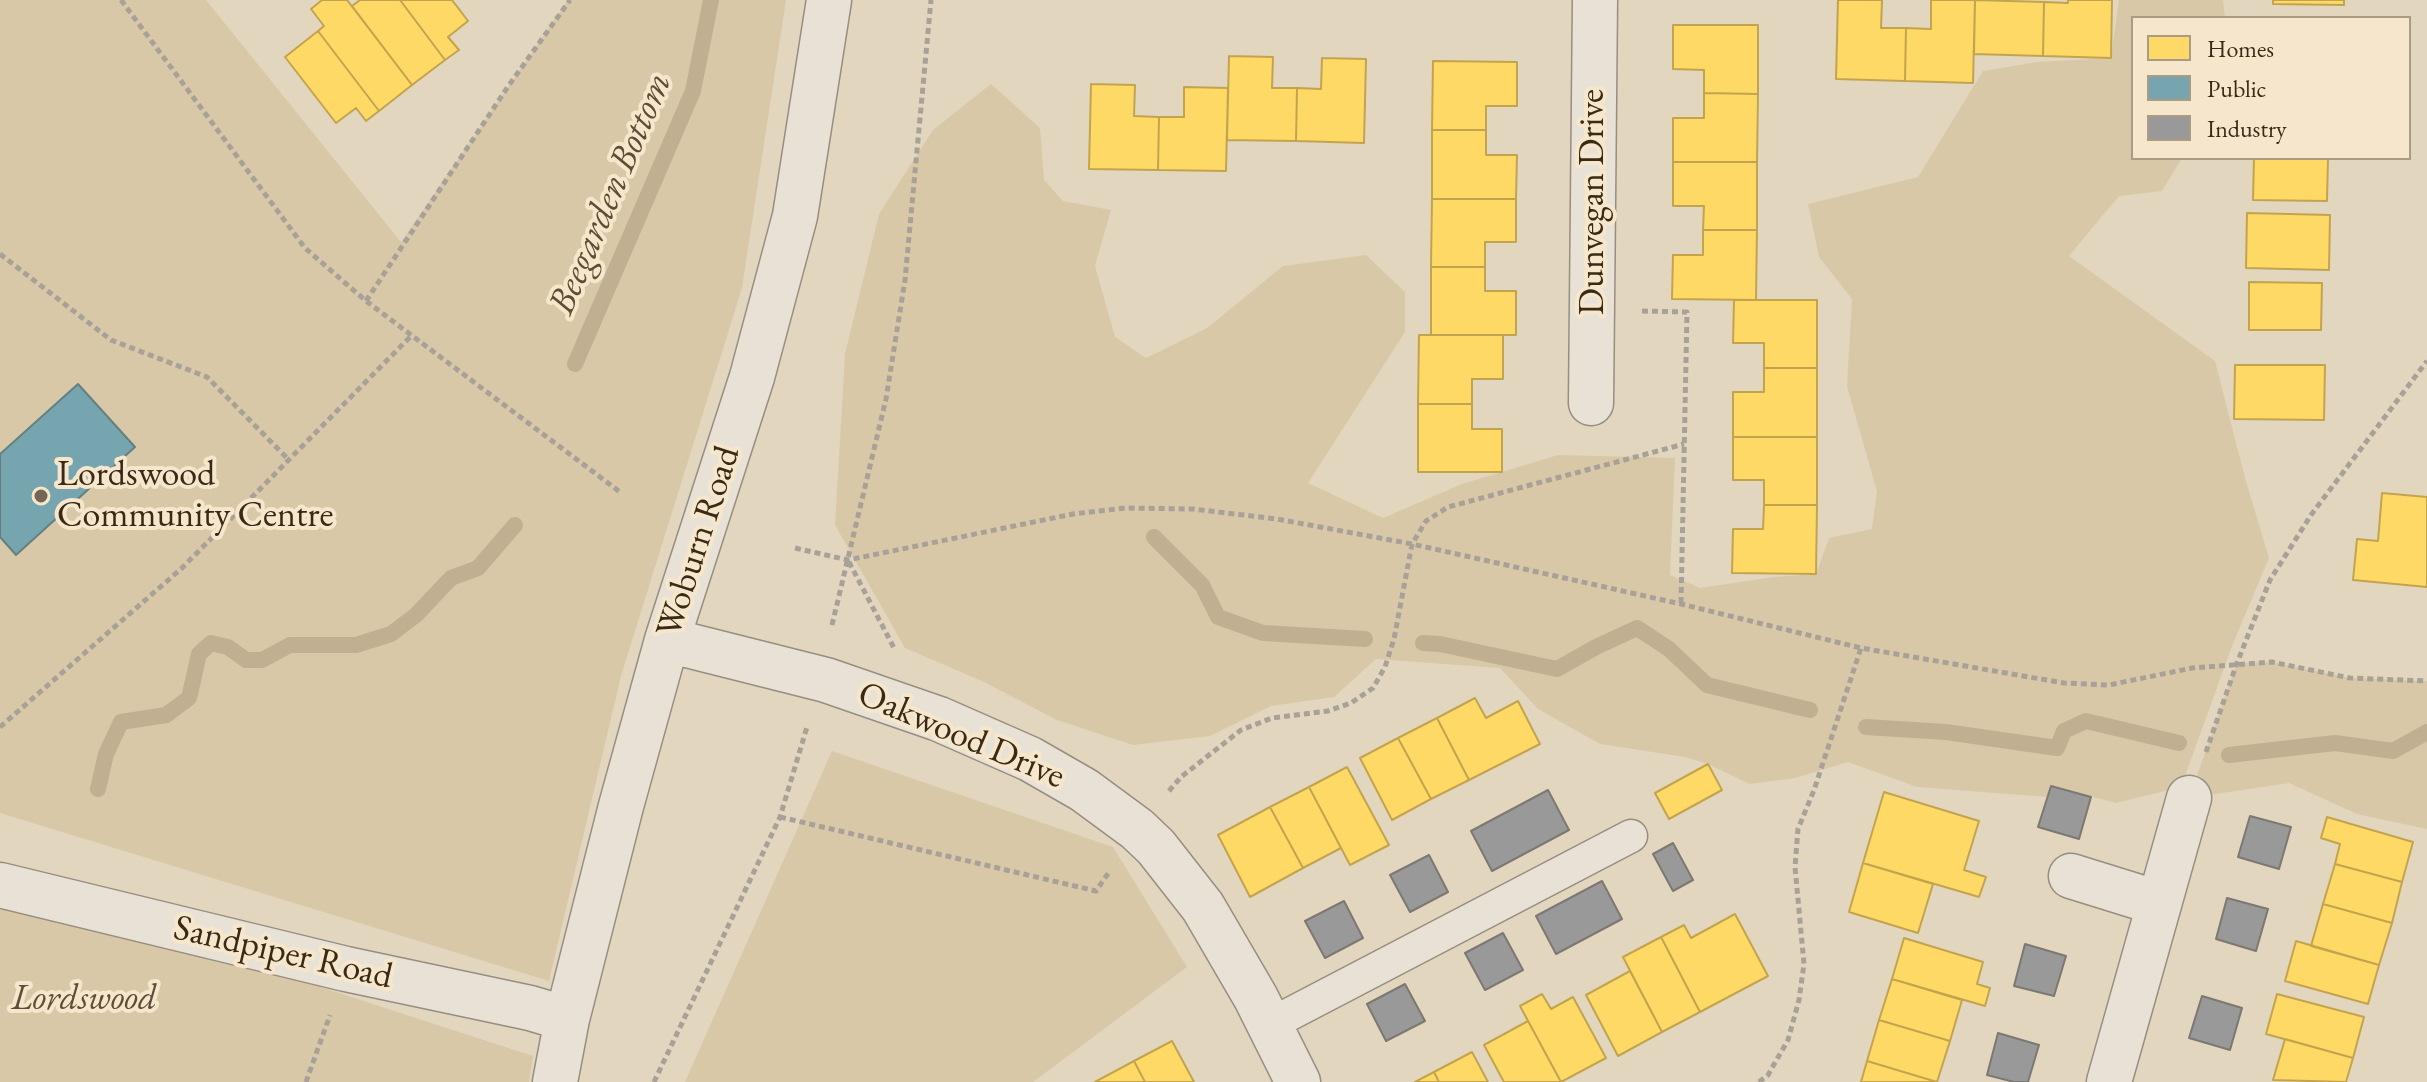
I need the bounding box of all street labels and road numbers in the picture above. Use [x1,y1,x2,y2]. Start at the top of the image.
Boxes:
street label: Dunvegan Drive [1571,89,1615,315]
street label: Woburn Road [648,441,750,643]
street label: Oakwood Drive [851,673,1071,799]
street label: Sandpiper Road [169,907,397,999]

